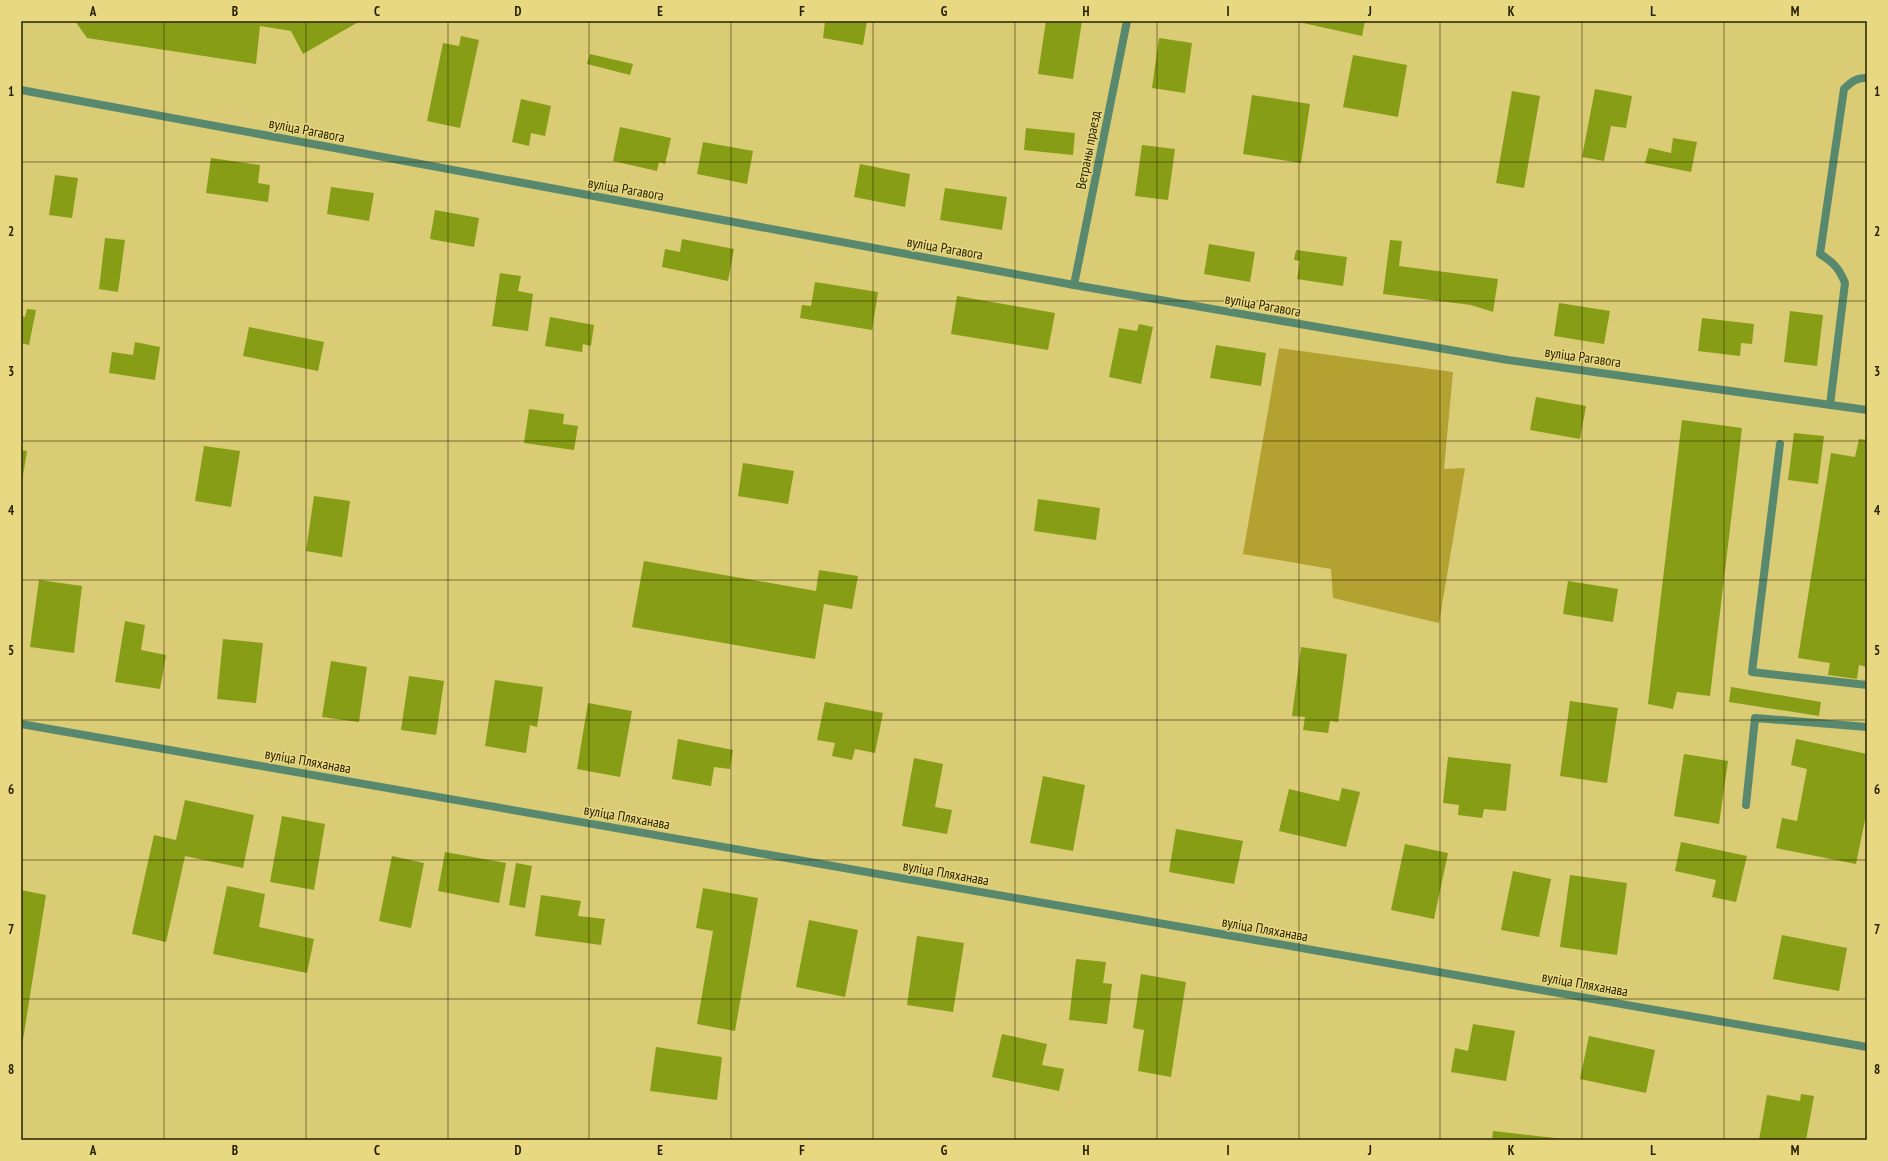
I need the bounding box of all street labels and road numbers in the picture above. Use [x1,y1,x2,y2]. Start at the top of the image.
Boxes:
street label: Ветраны праезд [1072,109,1104,191]
street label: вуліца Рагавога [268,114,346,146]
street label: вуліца Рагавога [587,173,665,205]
street label: вуліца Рагавога [906,232,984,264]
street label: вуліца Рагавога [1224,289,1302,321]
street label: вуліца Рагавога [1544,343,1622,371]
street label: вуліца Пляханава [264,745,352,777]
street label: вуліца Пляханава [583,801,671,833]
street label: вуліца Пляханава [902,857,990,889]
street label: вуліца Пляханава [1221,913,1309,945]
street label: вуліца Пляханава [1541,968,1629,1000]

